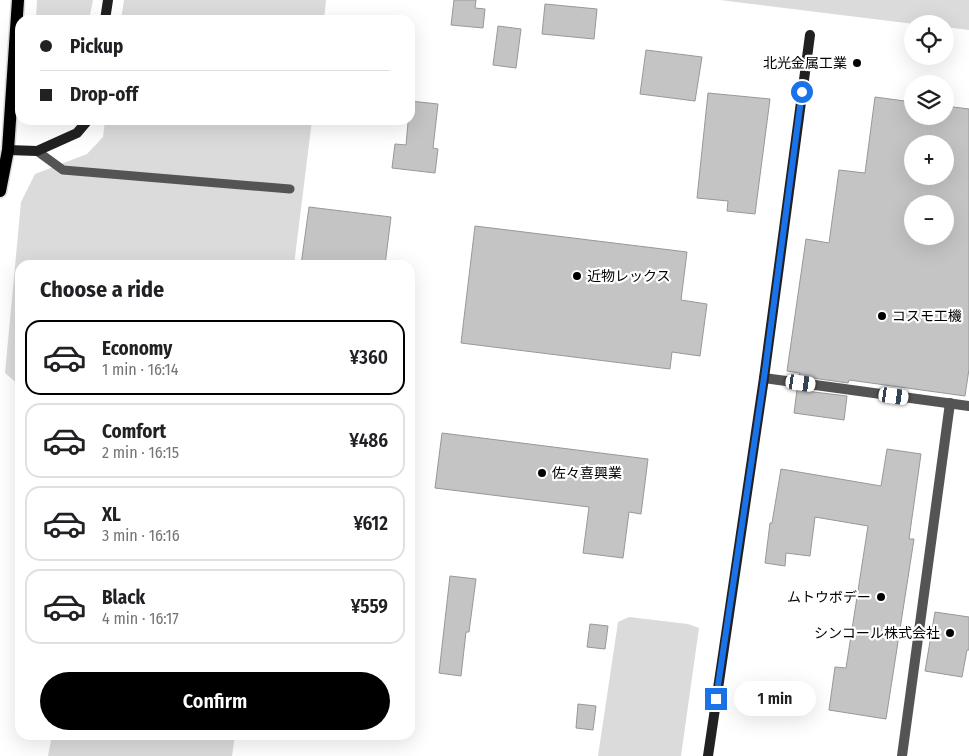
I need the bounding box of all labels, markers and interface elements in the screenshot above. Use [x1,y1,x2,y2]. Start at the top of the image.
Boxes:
map controls [904,15,954,245]
button: locate [904,15,954,65]
text: Pickup [70,35,123,58]
place label: 北光金属工業 [763,55,847,72]
marker: 北光金属工業 [851,57,863,69]
button: layers [904,75,954,125]
route start [791,81,813,103]
text: Drop-off [70,83,138,106]
button: + [904,135,954,185]
button: − [904,195,954,245]
place label: 近物レックス [587,268,671,285]
marker: 近物レックス [571,270,583,282]
text: Choose a ride [40,276,164,303]
place label: コスモ工機 [892,308,962,325]
marker: コスモ工機 [876,310,888,322]
icon: car [42,335,87,380]
text: Economy [102,337,172,360]
text: ¥360 [350,346,388,369]
text: 1 min · 16:14 [102,360,179,379]
car [785,373,816,393]
car [878,386,909,406]
icon: car [42,418,87,463]
text: Comfort [102,420,166,443]
text: ¥486 [349,429,388,452]
text: 2 min · 16:15 [102,443,179,462]
place label: 佐々喜興業 [552,465,622,482]
marker: 佐々喜興業 [536,467,548,479]
icon: car [42,501,87,546]
text: XL [102,503,121,526]
text: ¥612 [353,512,388,535]
text: 3 min · 16:16 [102,526,180,545]
icon: car [42,584,87,629]
text: Black [102,586,145,609]
place label: ムトウボデー [787,589,871,606]
marker: ムトウボデー [875,591,887,603]
text: ¥559 [351,595,388,618]
text: 4 min · 16:17 [102,609,179,628]
place label: シンコール株式会社 [814,625,940,642]
marker: シンコール株式会社 [944,627,956,639]
button: Confirm [40,672,390,730]
callout: 1 min [734,682,816,716]
route end [705,688,727,710]
text: 1 min [758,689,792,708]

